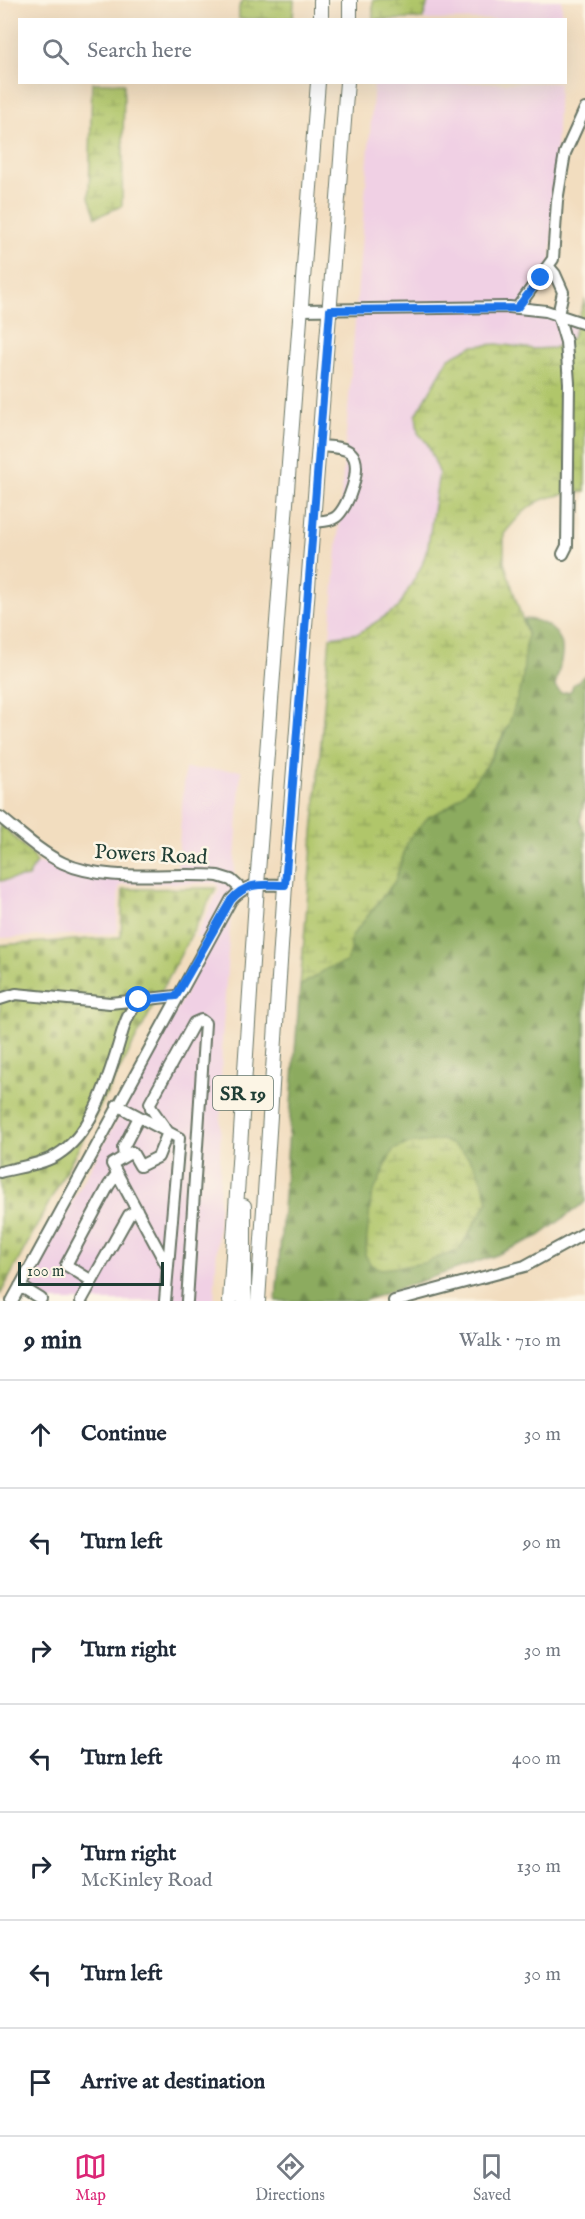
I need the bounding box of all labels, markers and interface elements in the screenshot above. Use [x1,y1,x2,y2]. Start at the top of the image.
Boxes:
search box [18,18,567,84]
icon: search [39,35,72,68]
text: Search here [87,37,192,65]
route end [527,264,553,290]
street label: Powers Road [94,839,209,872]
route start [125,986,151,1012]
road number: SR 19 [213,1076,273,1110]
scale bar [18,1259,164,1286]
text: 100 m [27,1262,64,1282]
text: 9 min [24,1324,82,1357]
text: Walk · 710 m [459,1328,561,1353]
icon: ahead [24,1418,57,1451]
text: Continue [81,1420,167,1448]
text: 30 m [524,1422,561,1447]
icon: left [24,1526,57,1559]
text: Turn left [81,1528,163,1556]
text: 90 m [523,1530,561,1555]
icon: right [24,1634,57,1667]
text: Turn right [81,1636,176,1664]
text: 30 m [524,1638,561,1663]
icon: left [24,1742,57,1775]
text: Turn left [81,1744,163,1772]
text: 400 m [512,1746,561,1771]
text: Turn right [81,1840,176,1868]
icon: right [24,1850,57,1883]
text: 130 m [516,1854,561,1879]
text: McKinley Road [81,1868,212,1893]
icon: left [24,1958,57,1991]
text: Turn left [81,1960,163,1988]
text: 30 m [524,1962,561,1987]
icon: arrive [24,2066,57,2099]
text: Arrive at destination [81,2068,265,2096]
tab: Map [74,2150,107,2206]
tab: Directions [255,2150,325,2206]
tab: Saved [473,2150,511,2206]

